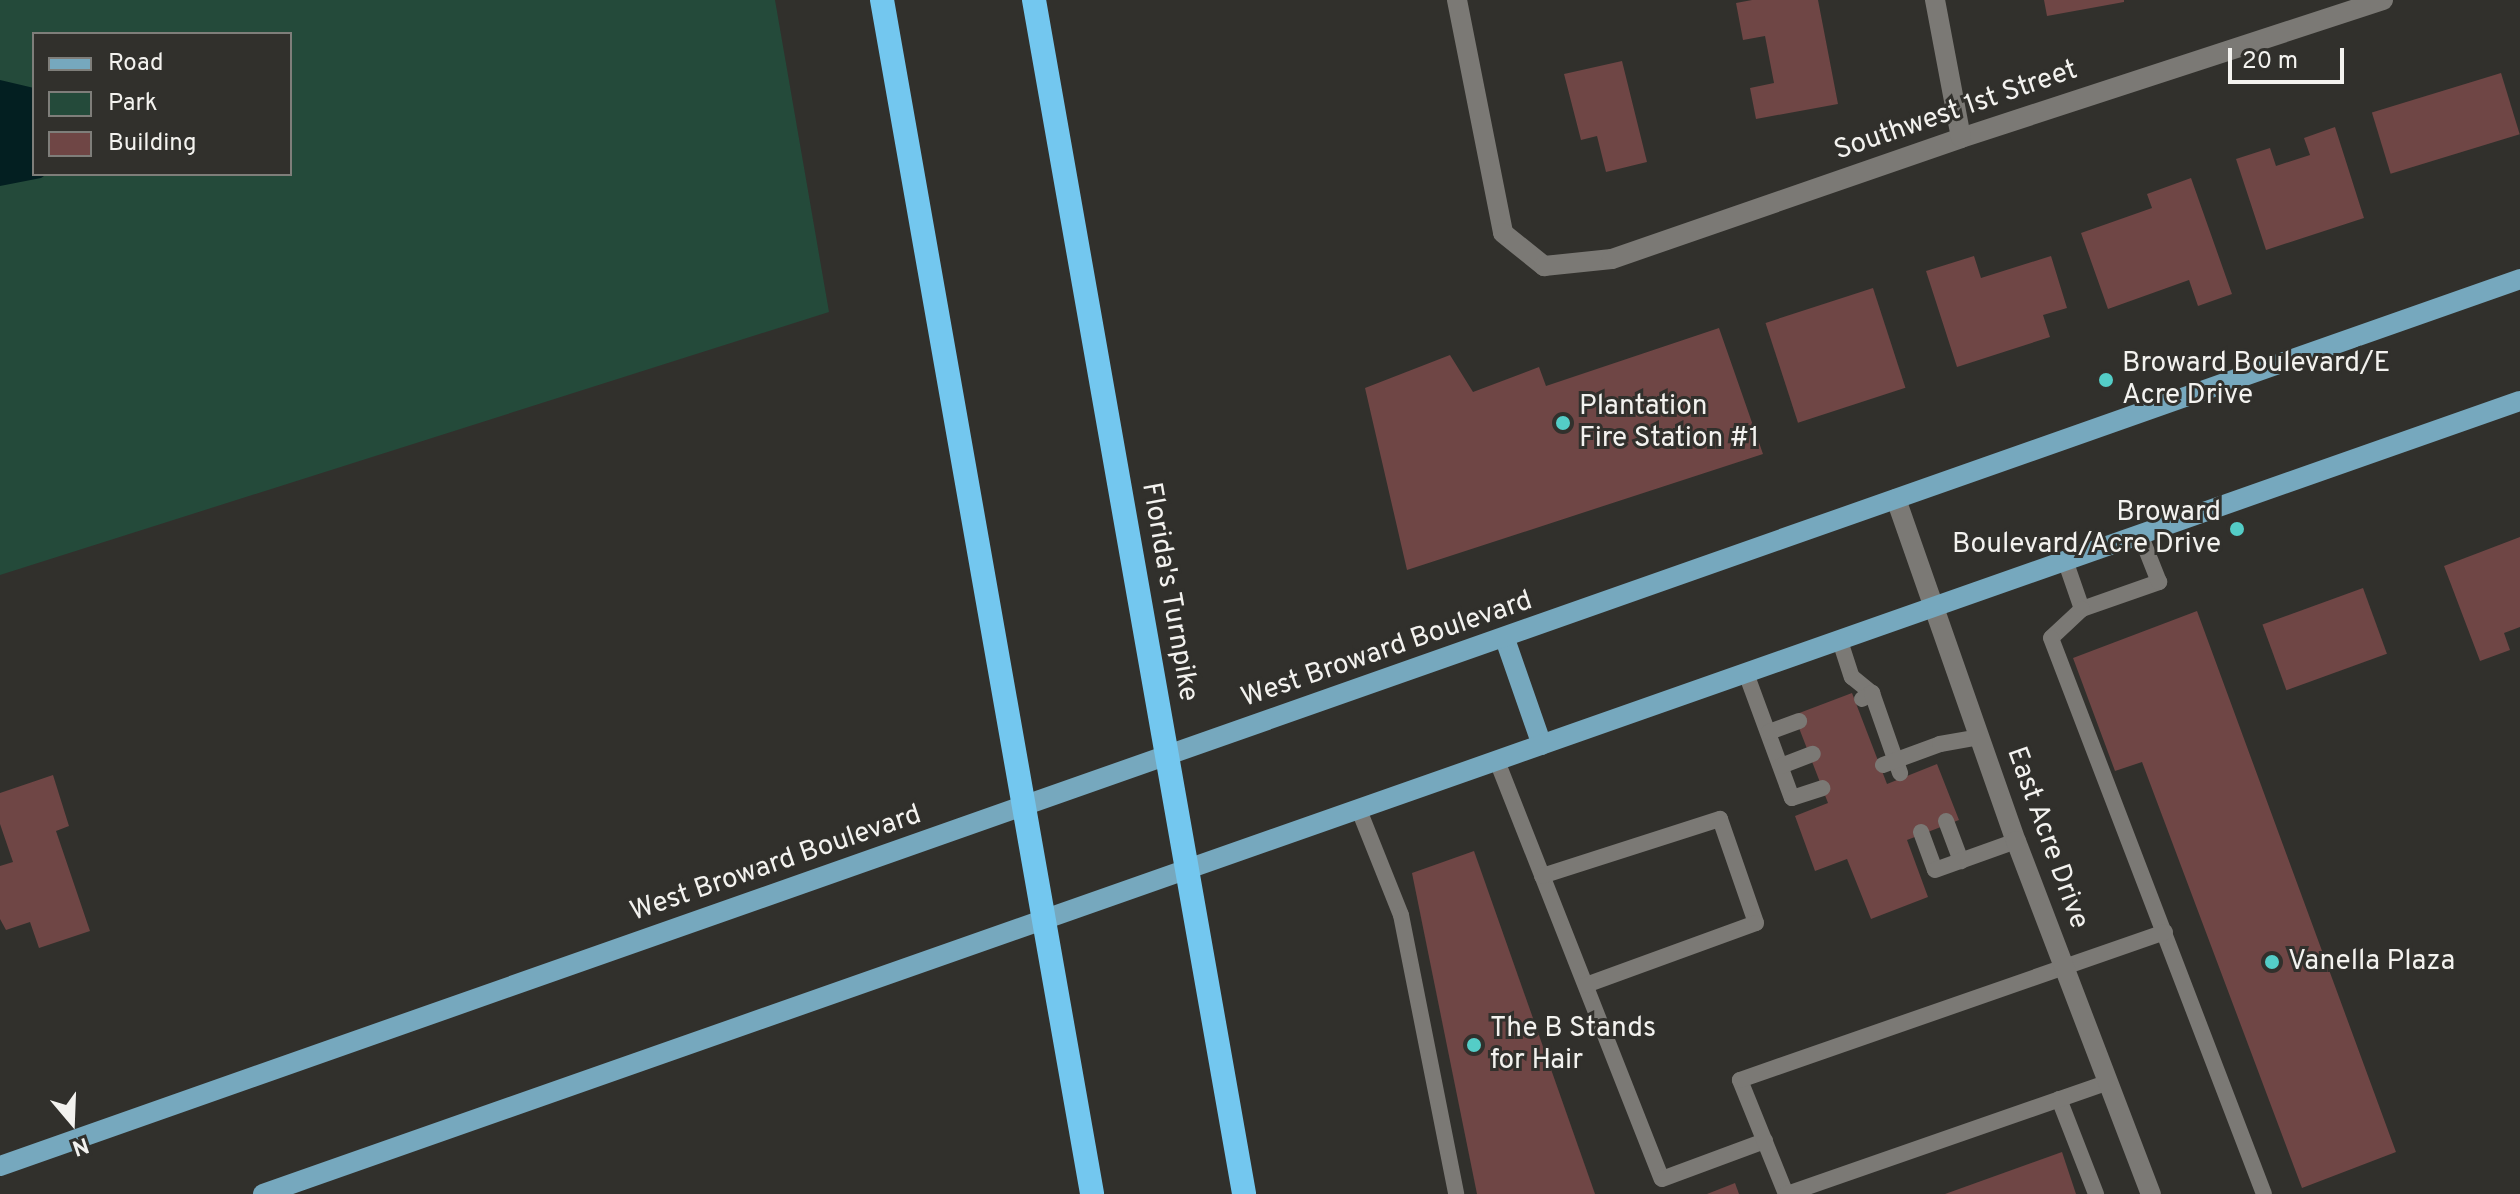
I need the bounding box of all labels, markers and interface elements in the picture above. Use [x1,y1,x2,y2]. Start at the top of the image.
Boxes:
legend [32,32,292,176]
scale bar [2232,32,2348,82]
text: 20 m [2242,47,2298,77]
text: Road [108,49,164,79]
street label: Southwest 1st Street [1830,54,2082,168]
text: Park [108,89,158,119]
text: Building [108,129,197,159]
place label: Broward Boulevard/E Acre Drive [2122,347,2390,413]
marker: Broward Boulevard/E Acre Drive [2097,371,2115,389]
place label: Plantation Fire Station #1 [1579,390,1759,456]
marker: Plantation Fire Station #1 [1554,414,1572,432]
street label: Florida's Turnpike [1133,479,1205,705]
place label: Broward Boulevard/Acre Drive [1952,496,2221,562]
marker: Broward Boulevard/Acre Drive [2228,520,2246,538]
street label: West Broward Boulevard [1237,584,1537,716]
street label: East Acre Drive [1998,742,2096,934]
street label: West Broward Boulevard [626,798,926,930]
place label: Vanella Plaza [2288,945,2455,979]
marker: Vanella Plaza [2263,953,2281,971]
place label: The B Stands for Hair [1490,1012,1656,1078]
marker: The B Stands for Hair [1465,1036,1483,1054]
north arrow [32,1082,112,1162]
text: N [68,1130,92,1160]

